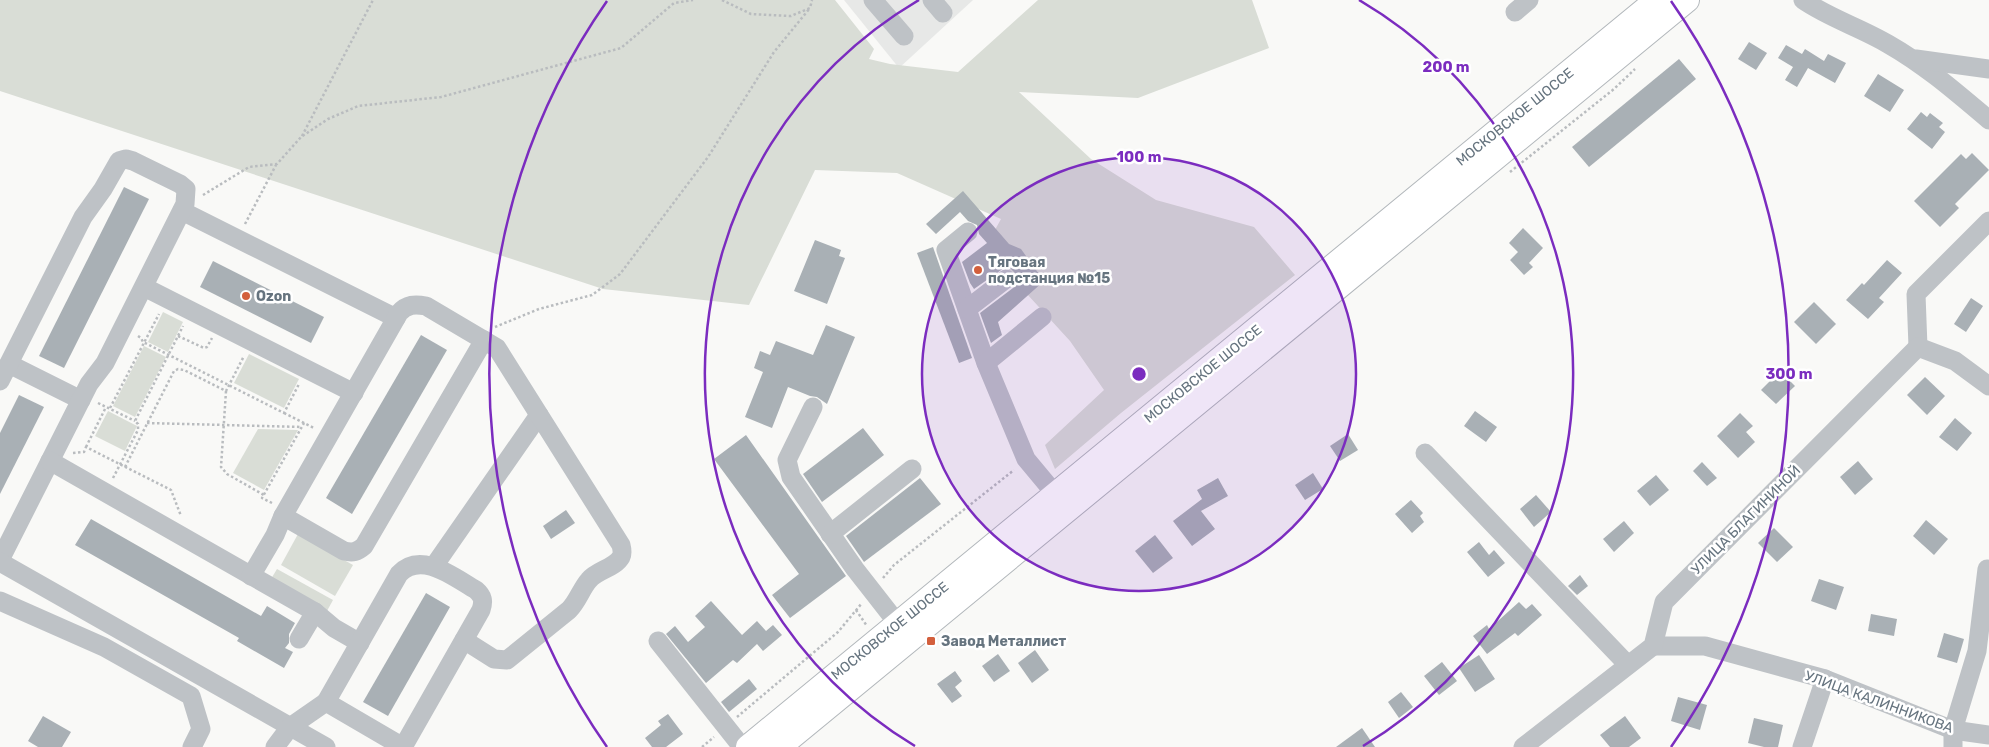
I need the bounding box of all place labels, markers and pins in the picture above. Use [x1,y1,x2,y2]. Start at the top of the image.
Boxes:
place label: Тяговая подстанция №15 [988,254,1110,287]
marker: Тяговая подстанция №15 [972,264,984,276]
place label: Ozon [256,288,291,305]
marker: Ozon [240,290,252,302]
centre of rings [1130,365,1148,383]
place label: Завод Металлист [941,633,1066,650]
marker: Завод Металлист [925,635,937,647]

